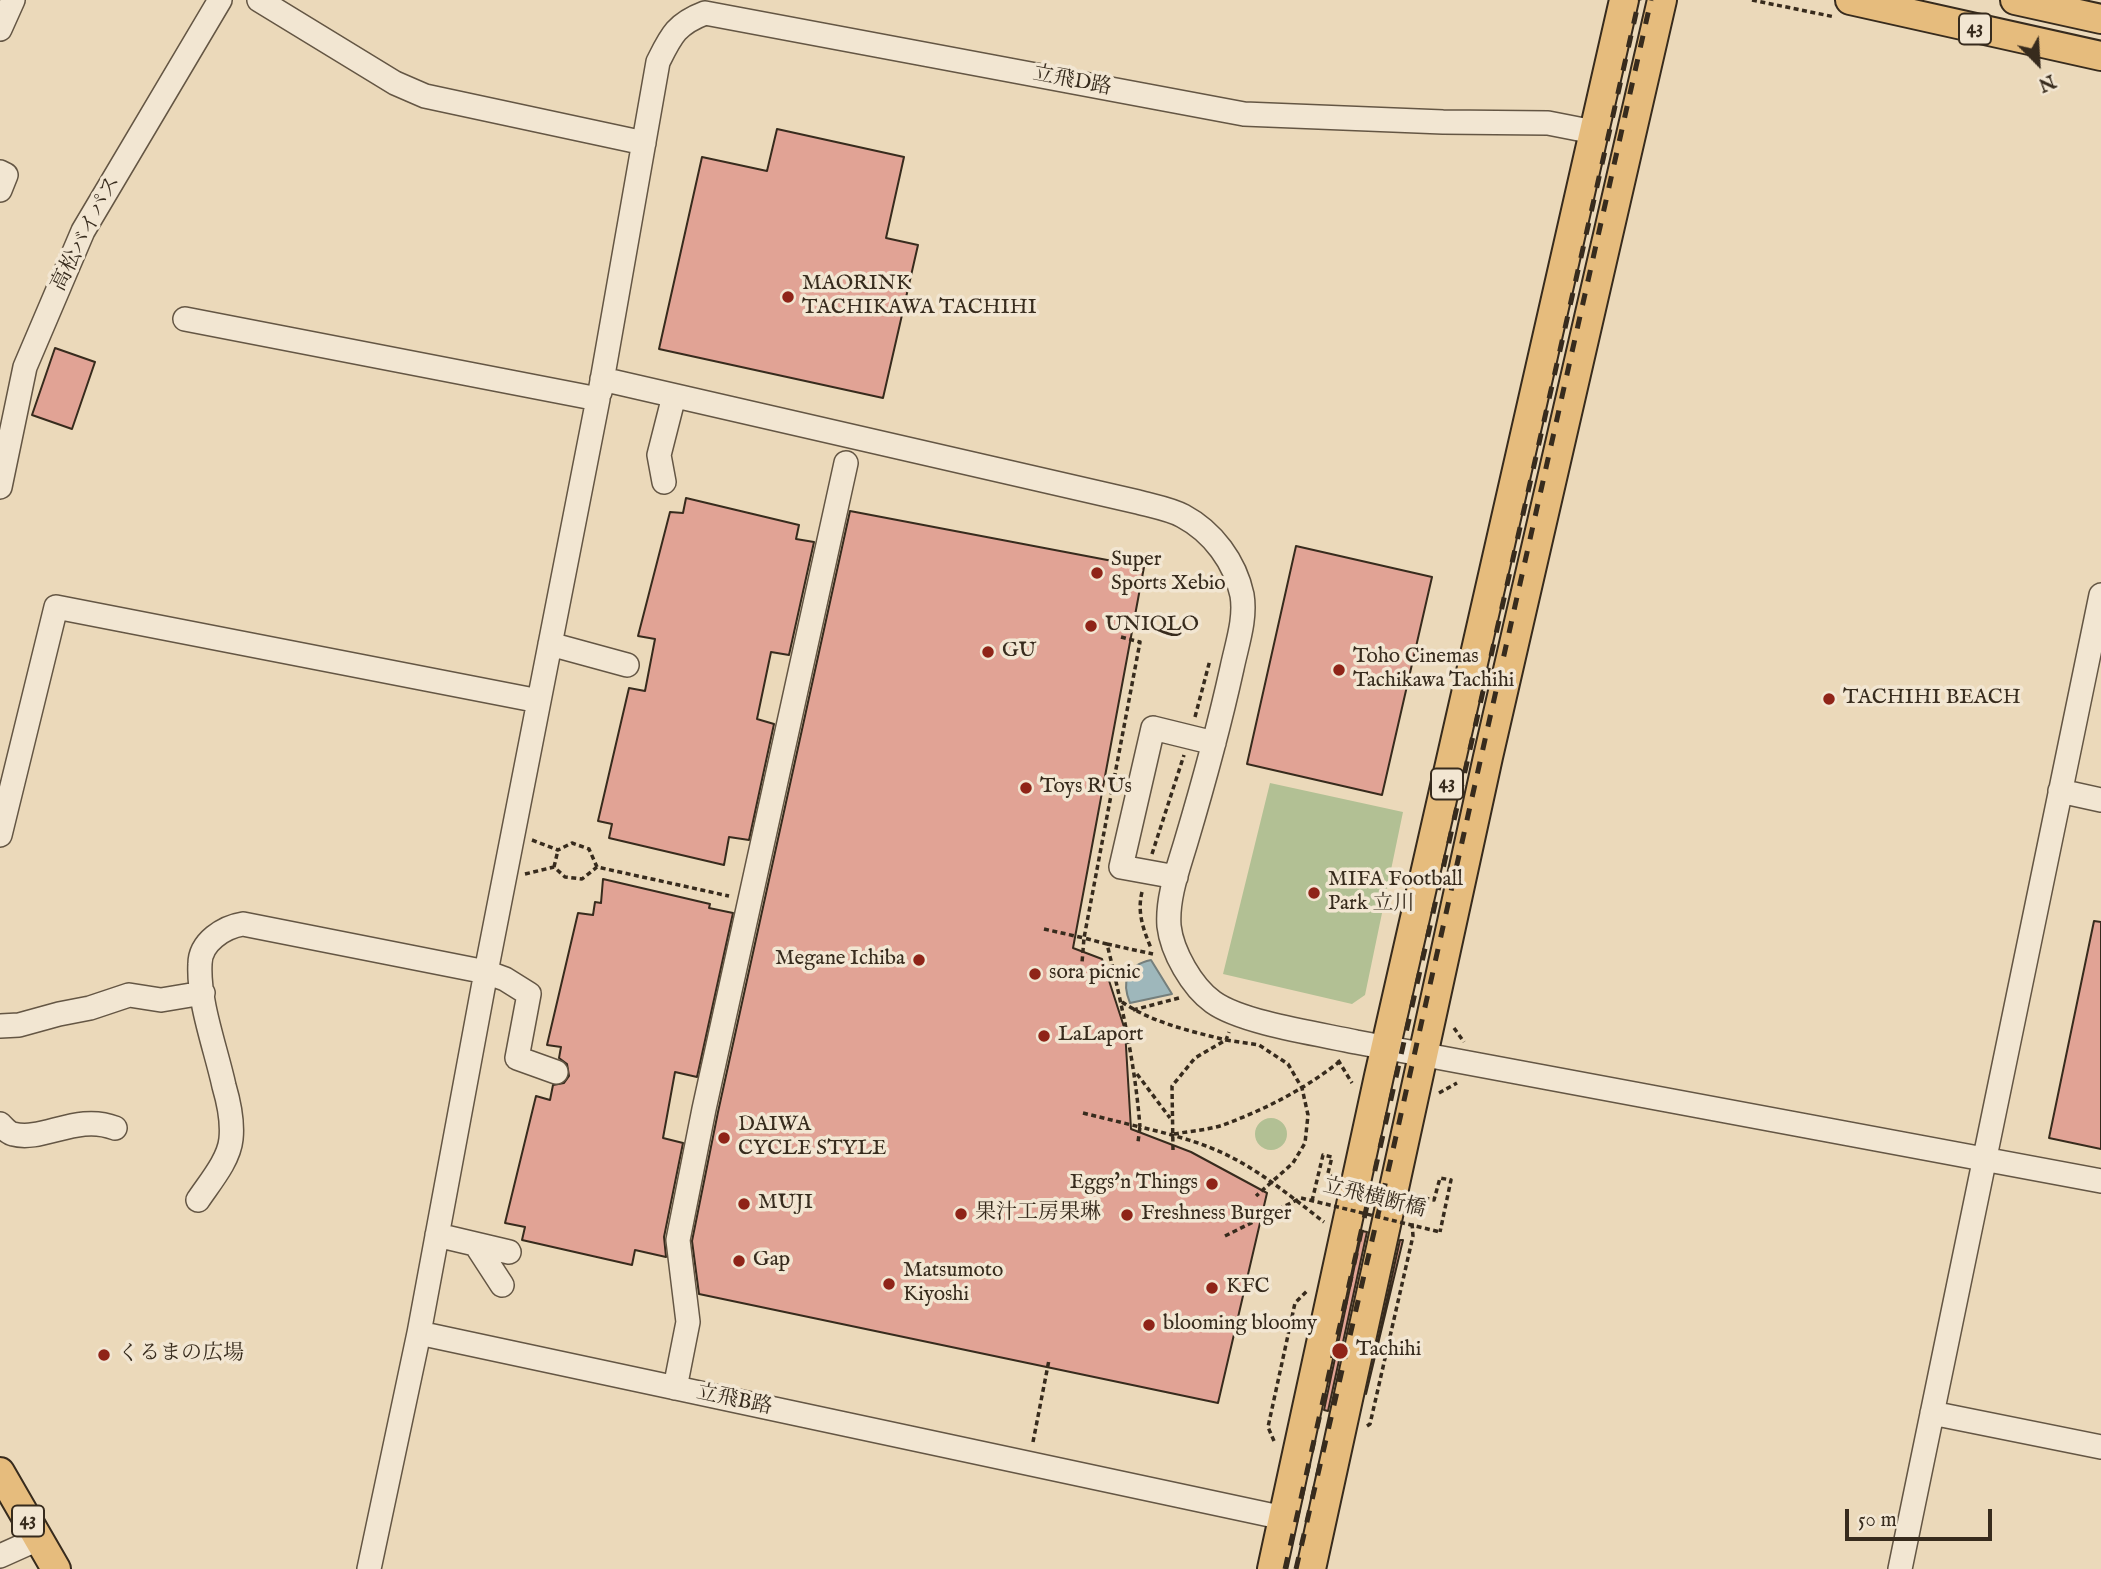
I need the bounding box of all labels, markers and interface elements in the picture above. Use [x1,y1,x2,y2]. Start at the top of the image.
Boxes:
road number: 43 [1959,14,1991,44]
north arrow [2003,28,2073,98]
street label: 立飛D路 [1030,62,1114,102]
text: N [2034,68,2059,96]
street label: 高松バイパス [47,172,127,296]
place label: MAORINK TACHIKAWA TACHIHI [802,272,1037,322]
marker: MAORINK TACHIKAWA TACHIHI [780,289,796,305]
place label: Super Sports Xebio [1111,548,1226,598]
marker: Super Sports Xebio [1089,565,1105,581]
place label: UNIQLO [1105,613,1199,639]
marker: UNIQLO [1083,618,1099,634]
place label: GU [1002,639,1036,665]
marker: GU [980,644,996,660]
place label: Toho Cinemas Tachikawa Tachihi [1353,645,1514,695]
marker: Toho Cinemas Tachikawa Tachihi [1331,662,1347,678]
place label: TACHIHI BEACH [1843,686,2021,712]
marker: TACHIHI BEACH [1821,691,1837,707]
road number: 43 [1431,768,1463,800]
place label: Toys R Us [1040,775,1132,801]
marker: Toys R Us [1018,780,1034,796]
place label: MIFA Football Park 立川 [1328,868,1463,918]
marker: MIFA Football Park 立川 [1306,885,1322,901]
place label: Megane Ichiba [775,947,905,973]
marker: Megane Ichiba [911,952,927,968]
place label: sora picnic [1049,961,1141,987]
marker: sora picnic [1027,966,1043,982]
place label: LaLaport [1058,1023,1144,1049]
marker: LaLaport [1036,1028,1052,1044]
place label: DAIWA CYCLE STYLE [738,1113,887,1163]
marker: DAIWA CYCLE STYLE [716,1130,732,1146]
place label: Eggs'n Things [1070,1171,1198,1197]
street label: 立飛横断橋 [1320,1174,1428,1224]
marker: Eggs'n Things [1204,1176,1220,1192]
place label: MUJI [758,1191,813,1217]
marker: MUJI [736,1196,752,1212]
place label: 果汁工房果琳 [975,1201,1101,1227]
place label: Freshness Burger [1141,1202,1291,1228]
marker: 果汁工房果琳 [953,1206,969,1222]
marker: Freshness Burger [1119,1207,1135,1223]
place label: Gap [753,1248,790,1274]
marker: Gap [731,1253,747,1269]
place label: Matsumoto Kiyoshi [903,1259,1003,1309]
place label: KFC [1226,1275,1270,1301]
marker: Matsumoto Kiyoshi [881,1276,897,1292]
marker: KFC [1204,1280,1220,1296]
place label: blooming bloomy [1163,1312,1317,1338]
marker: blooming bloomy [1141,1317,1157,1333]
place label: Tachihi [1356,1338,1421,1364]
marker: Tachihi [1330,1341,1350,1361]
place label: くるまの広場 [118,1342,244,1368]
marker: くるまの広場 [96,1347,112,1363]
street label: 立飛B路 [694,1381,774,1421]
scale bar [1849,1496,1996,1540]
road number: 43 [12,1506,44,1536]
text: 50 m [1858,1507,1897,1534]

